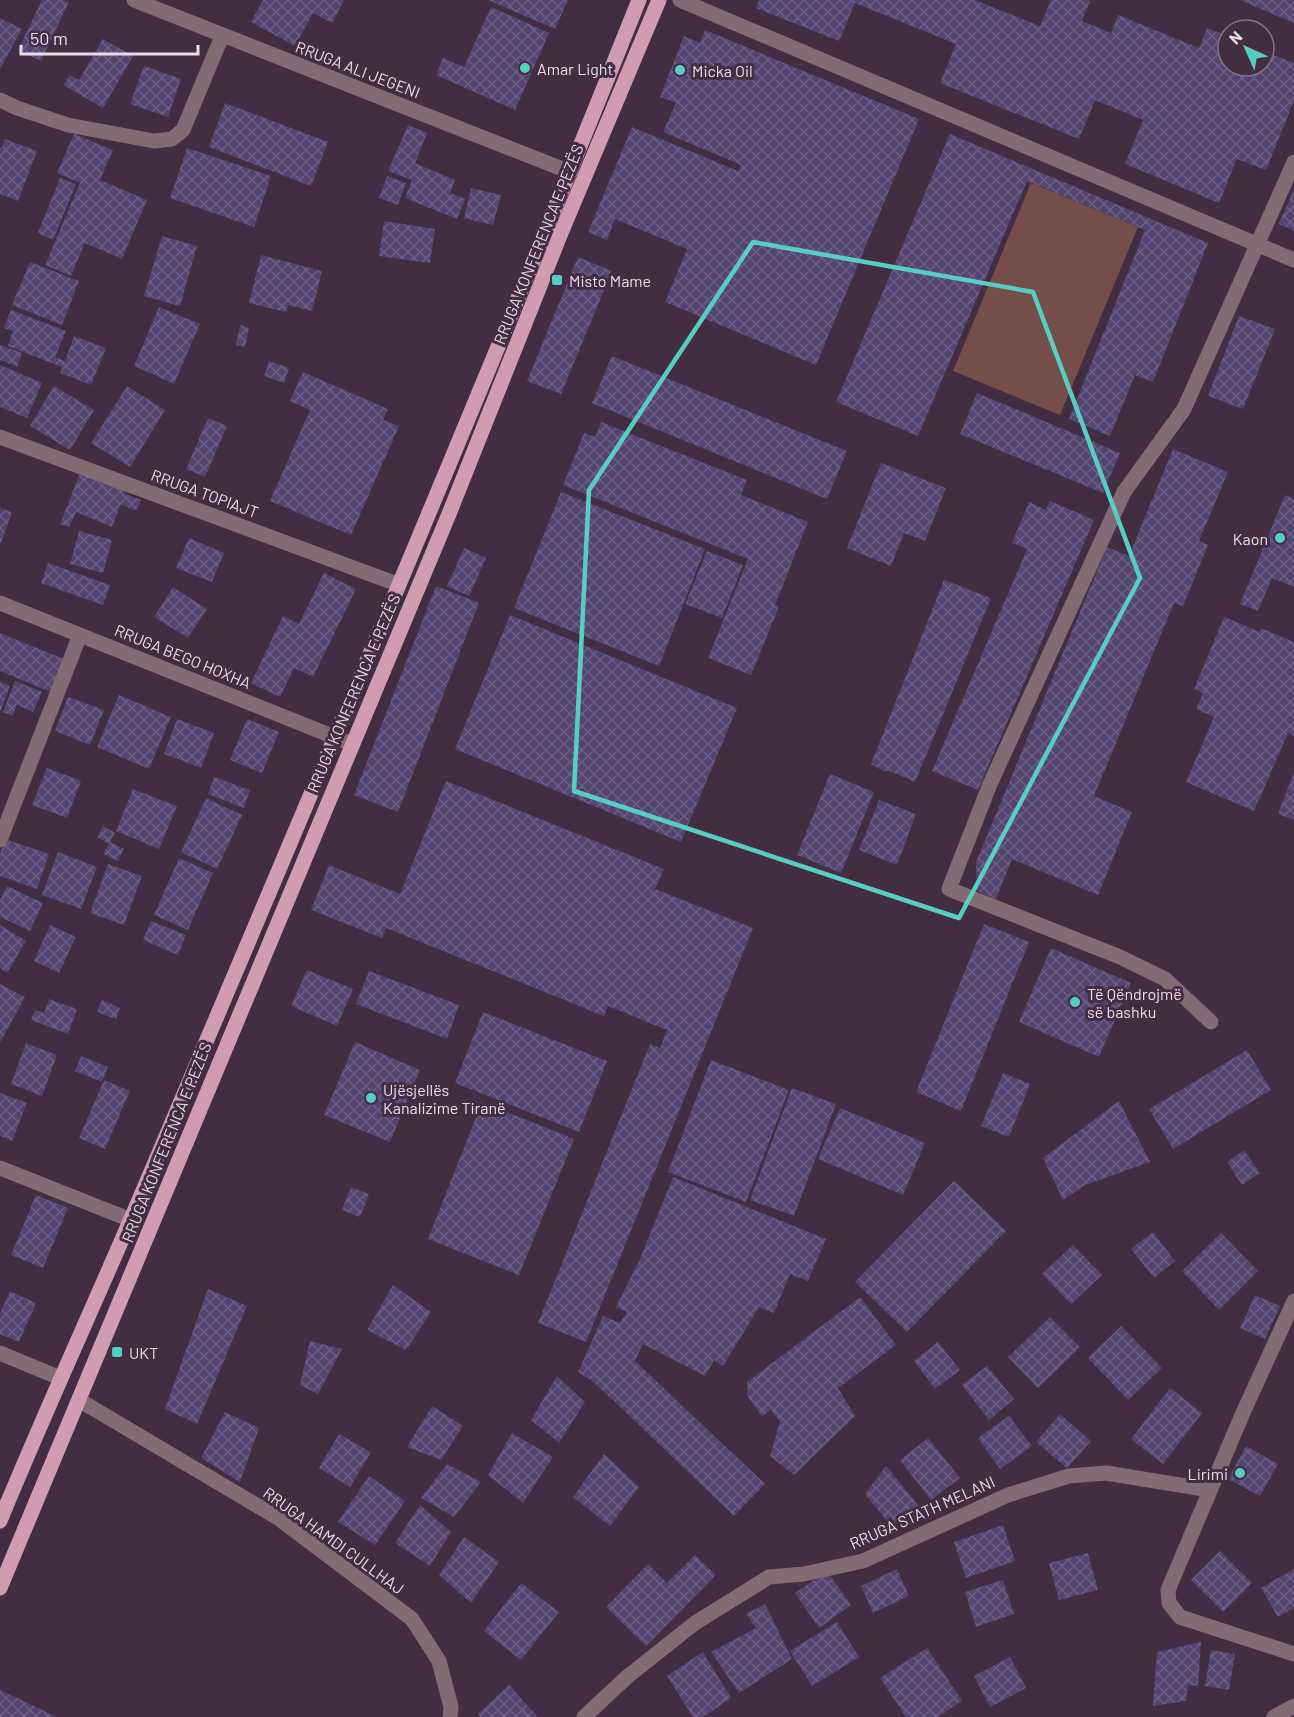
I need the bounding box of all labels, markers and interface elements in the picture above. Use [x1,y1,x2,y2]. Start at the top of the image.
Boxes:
scale bar [21,18,198,56]
north arrow [1216,18,1276,78]
text: 50 m [30,27,68,49]
text: N [1225,27,1246,48]
street label: RRUGA ALI JEGENI [293,36,423,102]
place label: Amar Light [537,59,613,78]
marker: Amar Light [518,61,532,75]
place label: Micka Oil [692,61,753,80]
marker: Micka Oil [673,63,687,77]
street label: RRUGA KONFERENCA E PEZËS [489,141,587,347]
place label: Misto Mame [569,271,651,290]
marker: Misto Mame [550,273,564,287]
street label: RRUGA TOPIAJT [149,465,261,521]
place label: Kaon [1233,529,1268,548]
marker: Kaon [1273,531,1287,545]
street label: RRUGA KONFERENCA E PEZËS [302,591,404,795]
street label: RRUGA BEGO HOXHA [112,620,254,692]
place label: Të Qëndrojmë së bashku [1087,984,1182,1021]
marker: Të Qëndrojmë së bashku [1068,995,1082,1009]
street label: RRUGA KONFERENCA E PEZËS [117,1039,215,1245]
place label: Ujësjellës Kanalizime Tiranë [383,1080,506,1117]
marker: Ujësjellës Kanalizime Tiranë [364,1091,378,1105]
place label: UKT [129,1343,158,1362]
marker: UKT [110,1345,124,1359]
place label: Lirimi [1188,1464,1228,1483]
marker: Lirimi [1233,1466,1247,1480]
street label: RRUGA STATH MELANI [847,1471,997,1553]
street label: RRUGA HAMDI CULLHAJ [260,1483,408,1597]

